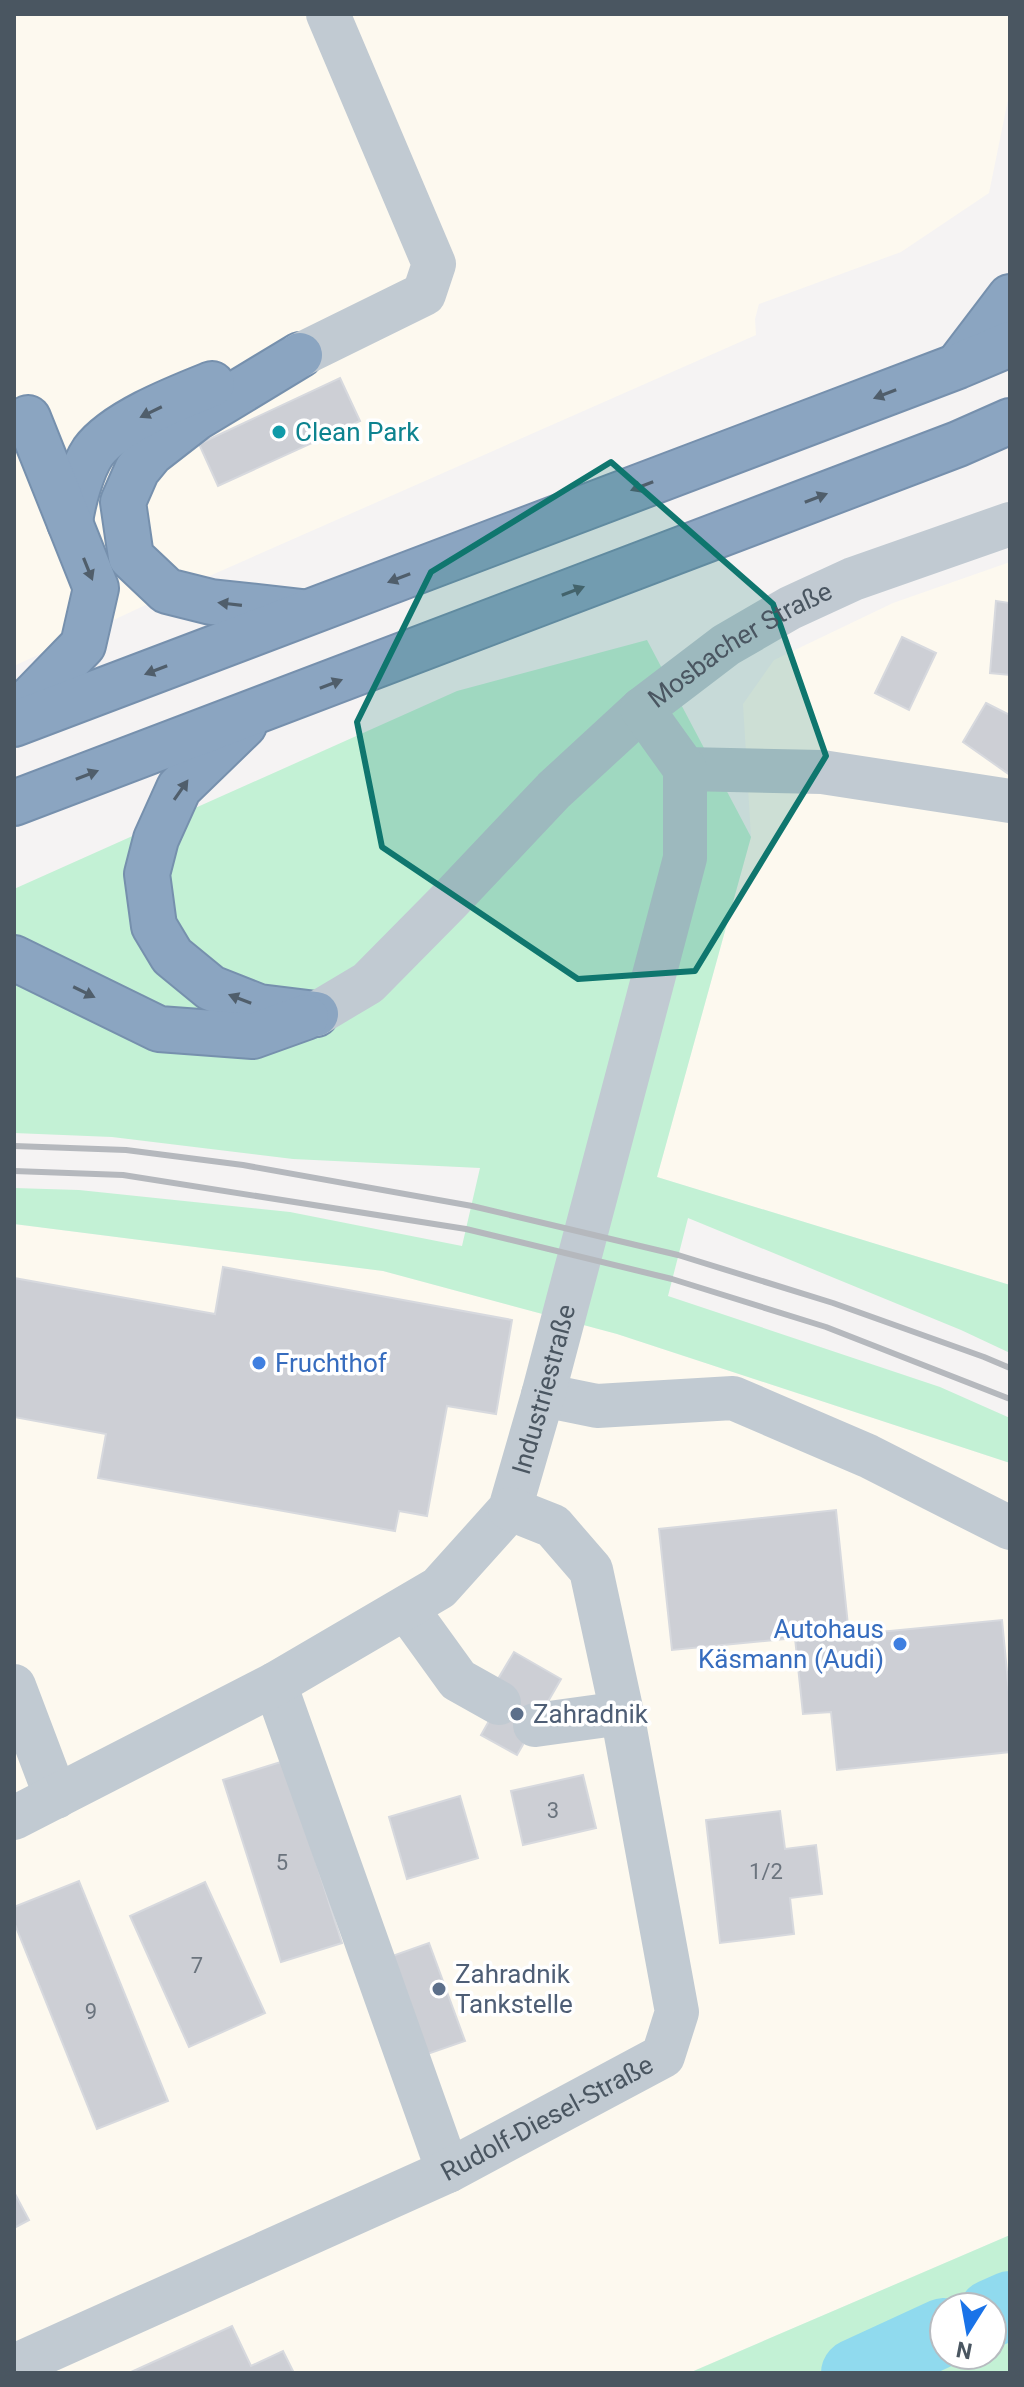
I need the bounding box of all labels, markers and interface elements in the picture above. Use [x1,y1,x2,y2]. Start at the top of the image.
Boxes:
one-way arrow [873,388,897,401]
one-way arrow [139,405,162,419]
place label: Clean Park [295,417,420,447]
marker: Clean Park [270,423,288,441]
one-way arrow [630,480,654,493]
one-way arrow [804,491,828,504]
one-way arrow [82,557,95,581]
one-way arrow [387,572,411,585]
street label: Mosbacher Straße [642,576,837,714]
one-way arrow [561,584,585,597]
one-way arrow [218,597,243,610]
one-way arrow [144,664,168,677]
one-way arrow [319,677,343,690]
one-way arrow [75,768,99,781]
one-way arrow [172,779,188,801]
one-way arrow [73,986,96,999]
one-way arrow [228,992,252,1005]
street label: Industriestraße [506,1301,581,1478]
place label: Fruchthof [275,1348,388,1378]
marker: Fruchthof [250,1354,268,1372]
place label: Autohaus Käsmann (Audi) [698,1614,884,1674]
marker: Autohaus Käsmann (Audi) [891,1635,909,1653]
place label: Zahradnik [533,1699,649,1729]
marker: Zahradnik [508,1705,526,1723]
house number: 3 [547,1798,559,1823]
house number: 5 [276,1850,288,1875]
house number: 1/2 [749,1859,783,1884]
house number: 7 [191,1953,203,1978]
place label: Zahradnik Tankstelle [455,1959,573,2019]
marker: Zahradnik Tankstelle [430,1980,448,1998]
house number: 9 [85,1999,97,2024]
street label: Rudolf-Diesel-Straße [436,2049,658,2187]
north arrow [928,2291,1008,2371]
text: N [954,2336,974,2364]

